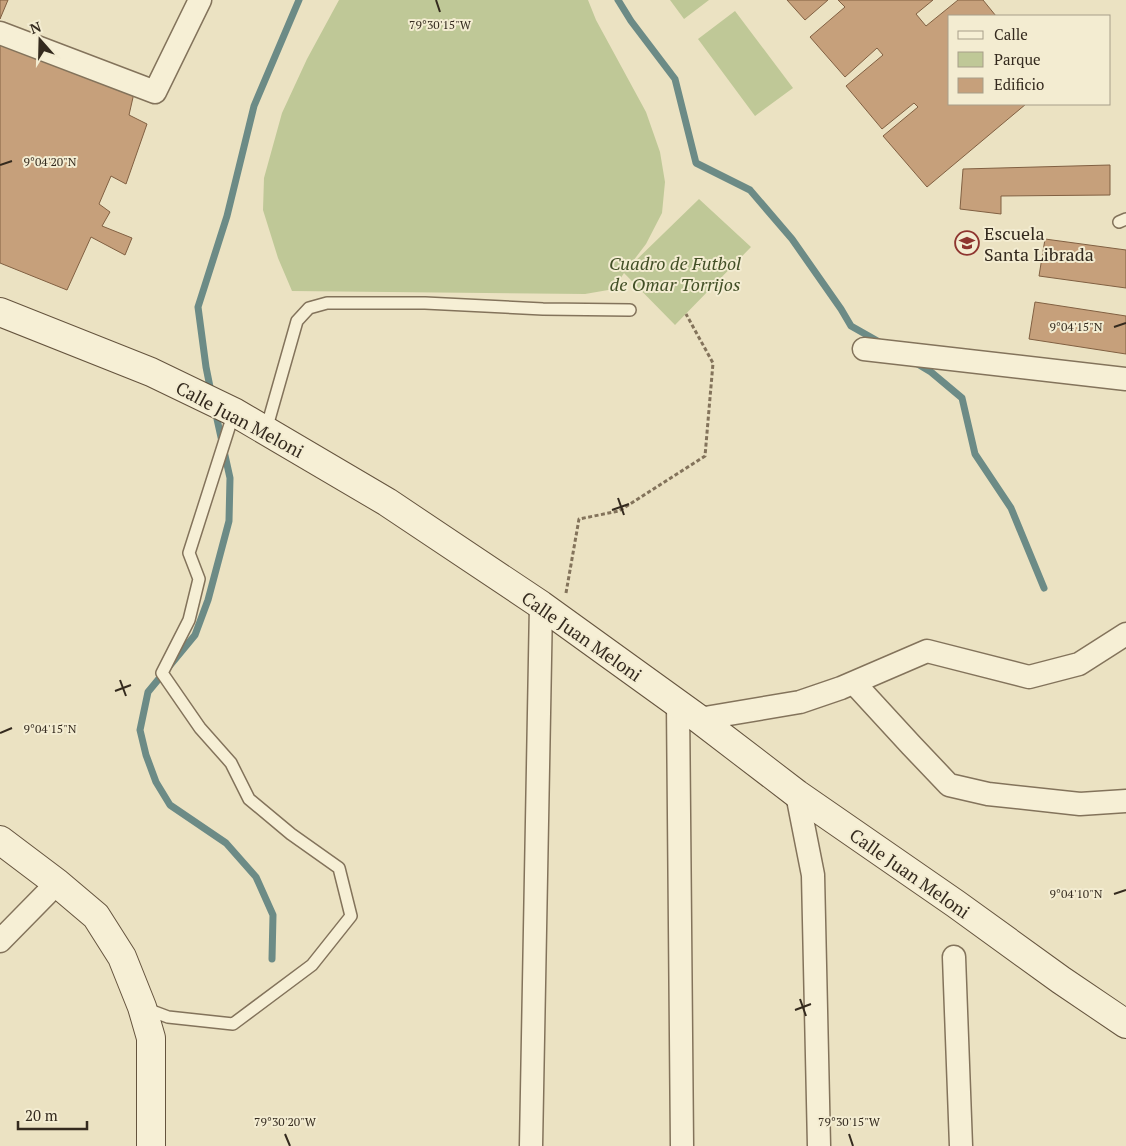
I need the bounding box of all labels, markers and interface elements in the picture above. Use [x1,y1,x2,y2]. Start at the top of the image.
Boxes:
north arrow [15,15,65,65]
legend [948,15,1111,105]
text: N [27,16,44,38]
text: 79°30'15"W [409,17,472,32]
text: Calle [994,24,1028,44]
text: Parque [994,49,1041,69]
text: Edificio [994,74,1044,94]
text: 9°04'20"N [23,154,77,169]
place label: Escuela Santa Librada [984,221,1094,266]
school or university icon: Escuela Santa Librada [954,230,980,256]
park label: Cuadro de Futbol de Omar Torrijos [609,251,741,296]
text: 9°04'15"N [1049,319,1103,334]
street label: Calle Juan Meloni [172,375,308,463]
street label: Calle Juan Meloni [517,586,647,686]
text: 9°04'15"N [23,721,77,736]
street label: Calle Juan Meloni [845,823,975,923]
text: 9°04'10"N [1049,886,1103,901]
scale bar [18,1098,86,1130]
text: 20 m [25,1105,58,1125]
text: 79°30'20"W [254,1114,317,1129]
text: 79°30'15"W [818,1114,881,1129]

